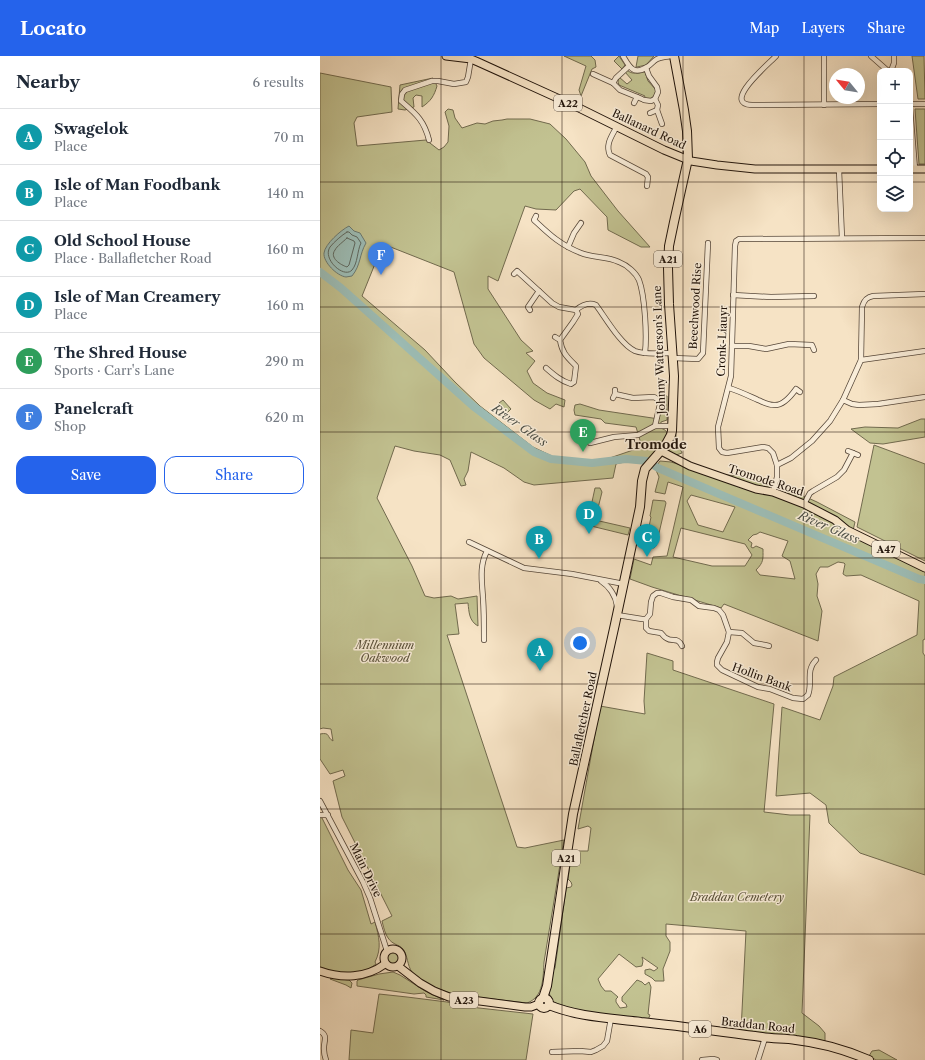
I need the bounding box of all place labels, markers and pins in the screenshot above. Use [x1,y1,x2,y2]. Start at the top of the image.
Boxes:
pin: F [368,242,394,275]
pin: E [570,419,596,452]
pin: D [576,501,602,534]
pin: C [634,524,660,557]
pin: B [526,526,552,559]
pin: A [527,638,553,671]

